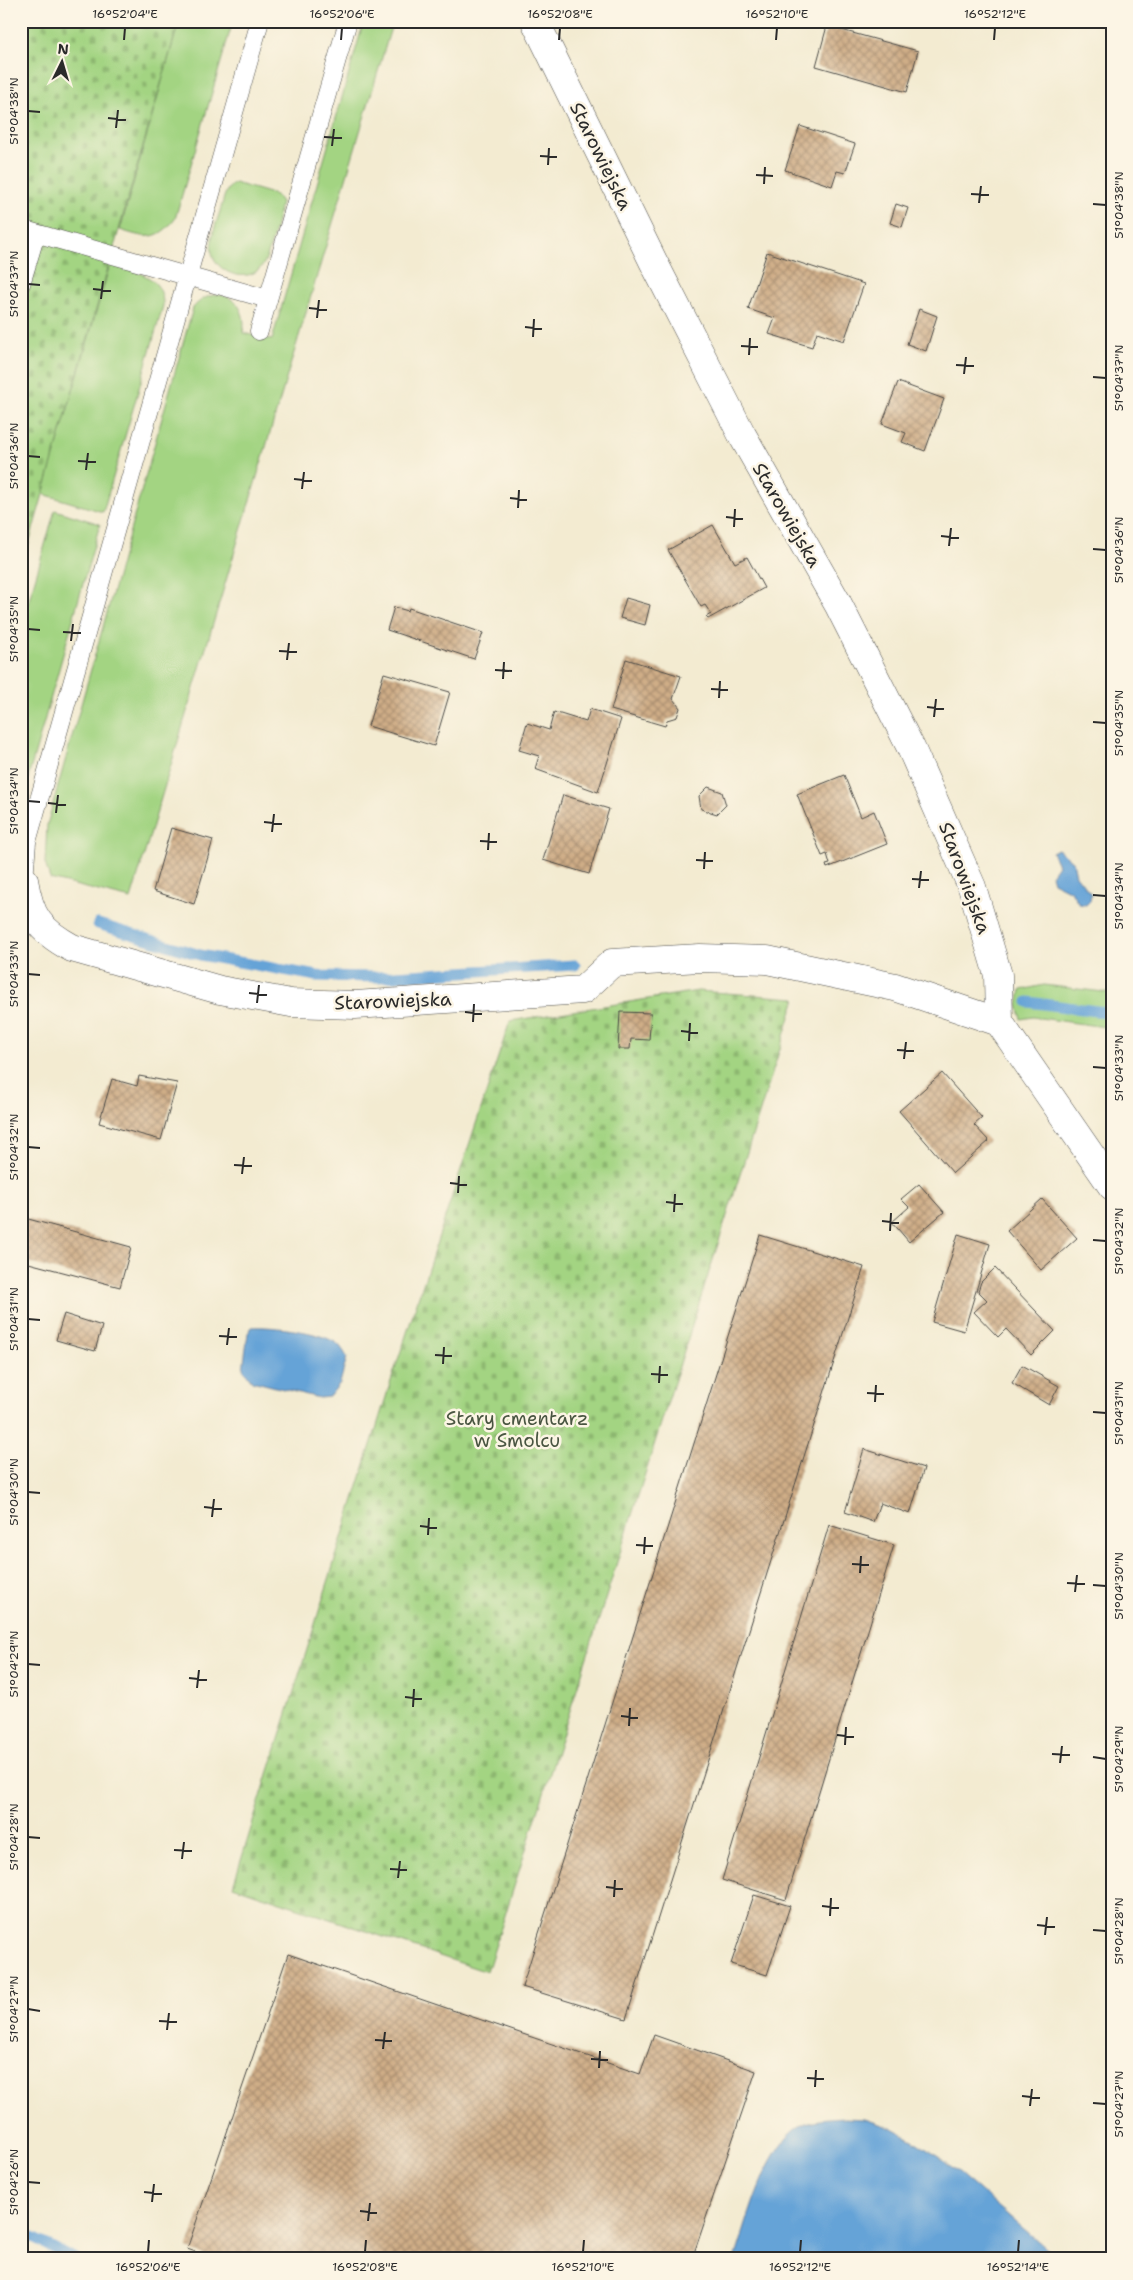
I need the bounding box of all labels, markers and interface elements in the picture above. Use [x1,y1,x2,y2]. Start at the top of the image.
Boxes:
text: 16°52'04"E [92,6,158,22]
text: 16°52'06"E [309,6,375,22]
text: 16°52'08"E [527,6,593,22]
text: 16°52'10"E [746,6,808,22]
text: 16°52'12"E [964,6,1026,22]
north arrow [38,38,88,88]
text: N [57,40,69,58]
text: 51°04'38"N [6,77,22,145]
street label: Starowiejska [564,98,638,214]
text: 51°04'38"N [1111,171,1127,239]
text: 51°04'37"N [6,251,22,317]
text: 51°04'37"N [1111,345,1127,411]
text: 51°04'36"N [6,423,22,489]
street label: Starowiejska [747,458,827,572]
text: 51°04'36"N [1111,517,1127,583]
text: 51°04'35"N [6,596,22,662]
text: 51°04'35"N [1111,690,1127,756]
text: 51°04'34"N [6,767,22,835]
street label: Starowiejska [933,819,997,938]
text: 51°04'34"N [1111,862,1127,930]
text: 51°04'33"N [6,941,22,1007]
street label: Starowiejska [334,986,452,1016]
text: 51°04'33"N [1111,1035,1127,1101]
text: 51°04'32"N [6,1114,22,1180]
text: 51°04'32"N [1111,1208,1127,1274]
text: 51°04'31"N [6,1287,22,1351]
text: 51°04'31"N [1111,1381,1127,1445]
park label: Stary cmentarz w Smolcu [446,1406,588,1453]
text: 51°04'30"N [6,1458,22,1526]
text: 51°04'30"N [1111,1552,1127,1620]
text: 51°04'29"N [6,1630,22,1698]
text: 51°04'29"N [1111,1725,1127,1793]
text: 51°04'28"N [6,1803,22,1871]
text: 51°04'28"N [1111,1897,1127,1965]
text: 51°04'27"N [6,1976,22,2042]
text: 51°04'27"N [1111,2071,1127,2137]
text: 51°04'26"N [6,2149,22,2215]
text: 16°52'06"E [115,2259,181,2275]
text: 16°52'08"E [332,2259,398,2275]
text: 16°52'10"E [552,2259,614,2275]
text: 16°52'12"E [769,2259,831,2275]
text: 16°52'14"E [987,2259,1049,2275]

